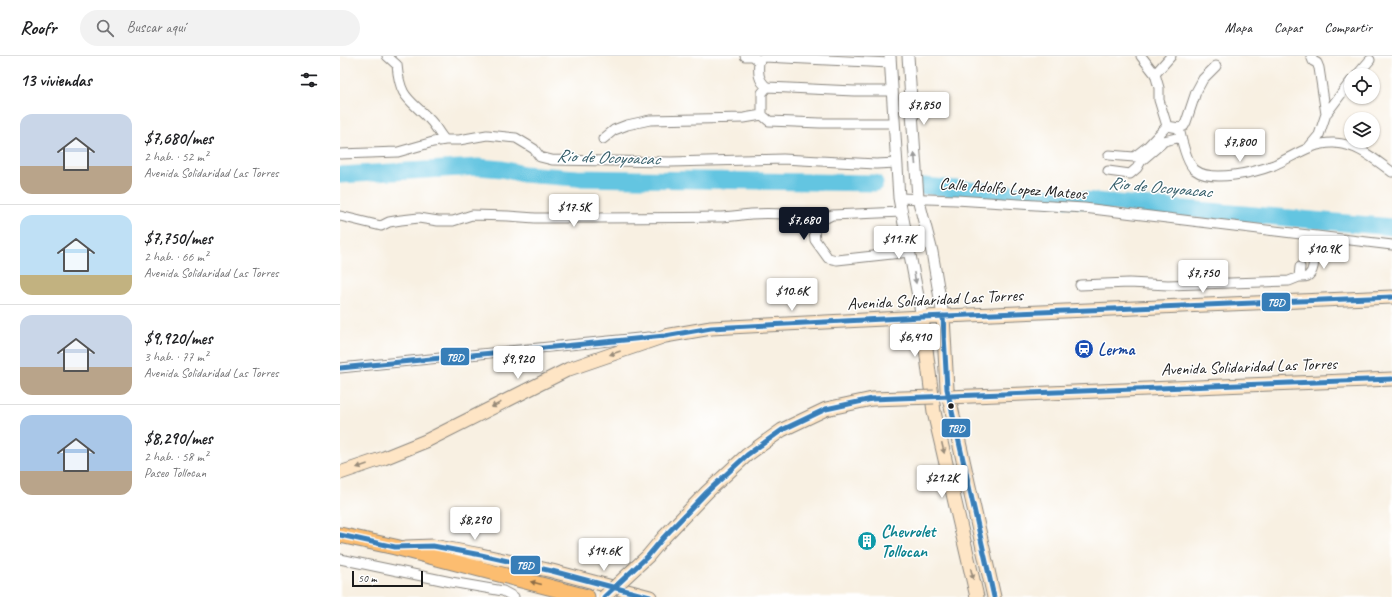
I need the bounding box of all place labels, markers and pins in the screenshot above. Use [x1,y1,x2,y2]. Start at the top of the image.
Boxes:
pin: $7,850 [891,92,957,126]
pin: $7,800 [1207,129,1273,163]
pin: $17.5K [541,194,607,228]
pin: $7,680 [771,207,837,241]
pin: $11.7K [866,226,932,260]
pin: $10.9K [1291,236,1357,270]
pin: $7,750 [1170,260,1236,294]
pin: $10.6K [759,278,825,312]
pin: $6,410 [882,324,948,358]
station icon: Lerma [1073,338,1095,360]
place label: Lerma [1098,339,1136,360]
pin: $9,920 [485,346,551,380]
unlabelled marker [946,401,956,411]
pin: $21.2K [909,465,975,499]
pin: $8,290 [442,507,508,541]
place label: Chevrolet Tollocan [881,521,937,562]
building icon: Chevrolet Tollocan [856,530,878,552]
pin: $14.6K [571,538,637,572]

